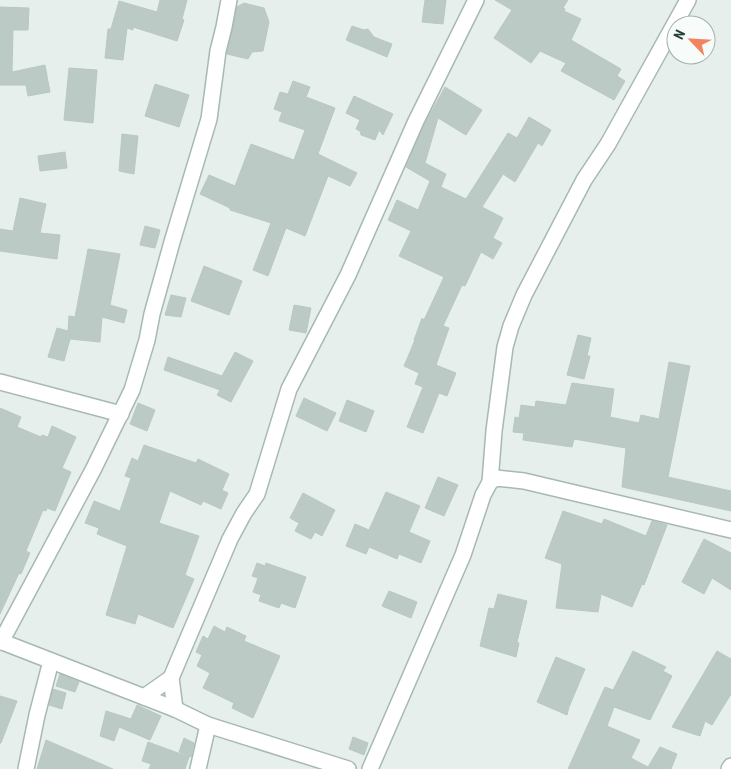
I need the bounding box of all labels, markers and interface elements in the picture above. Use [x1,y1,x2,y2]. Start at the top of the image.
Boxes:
north arrow [666,15,716,65]
text: N [670,27,688,42]

